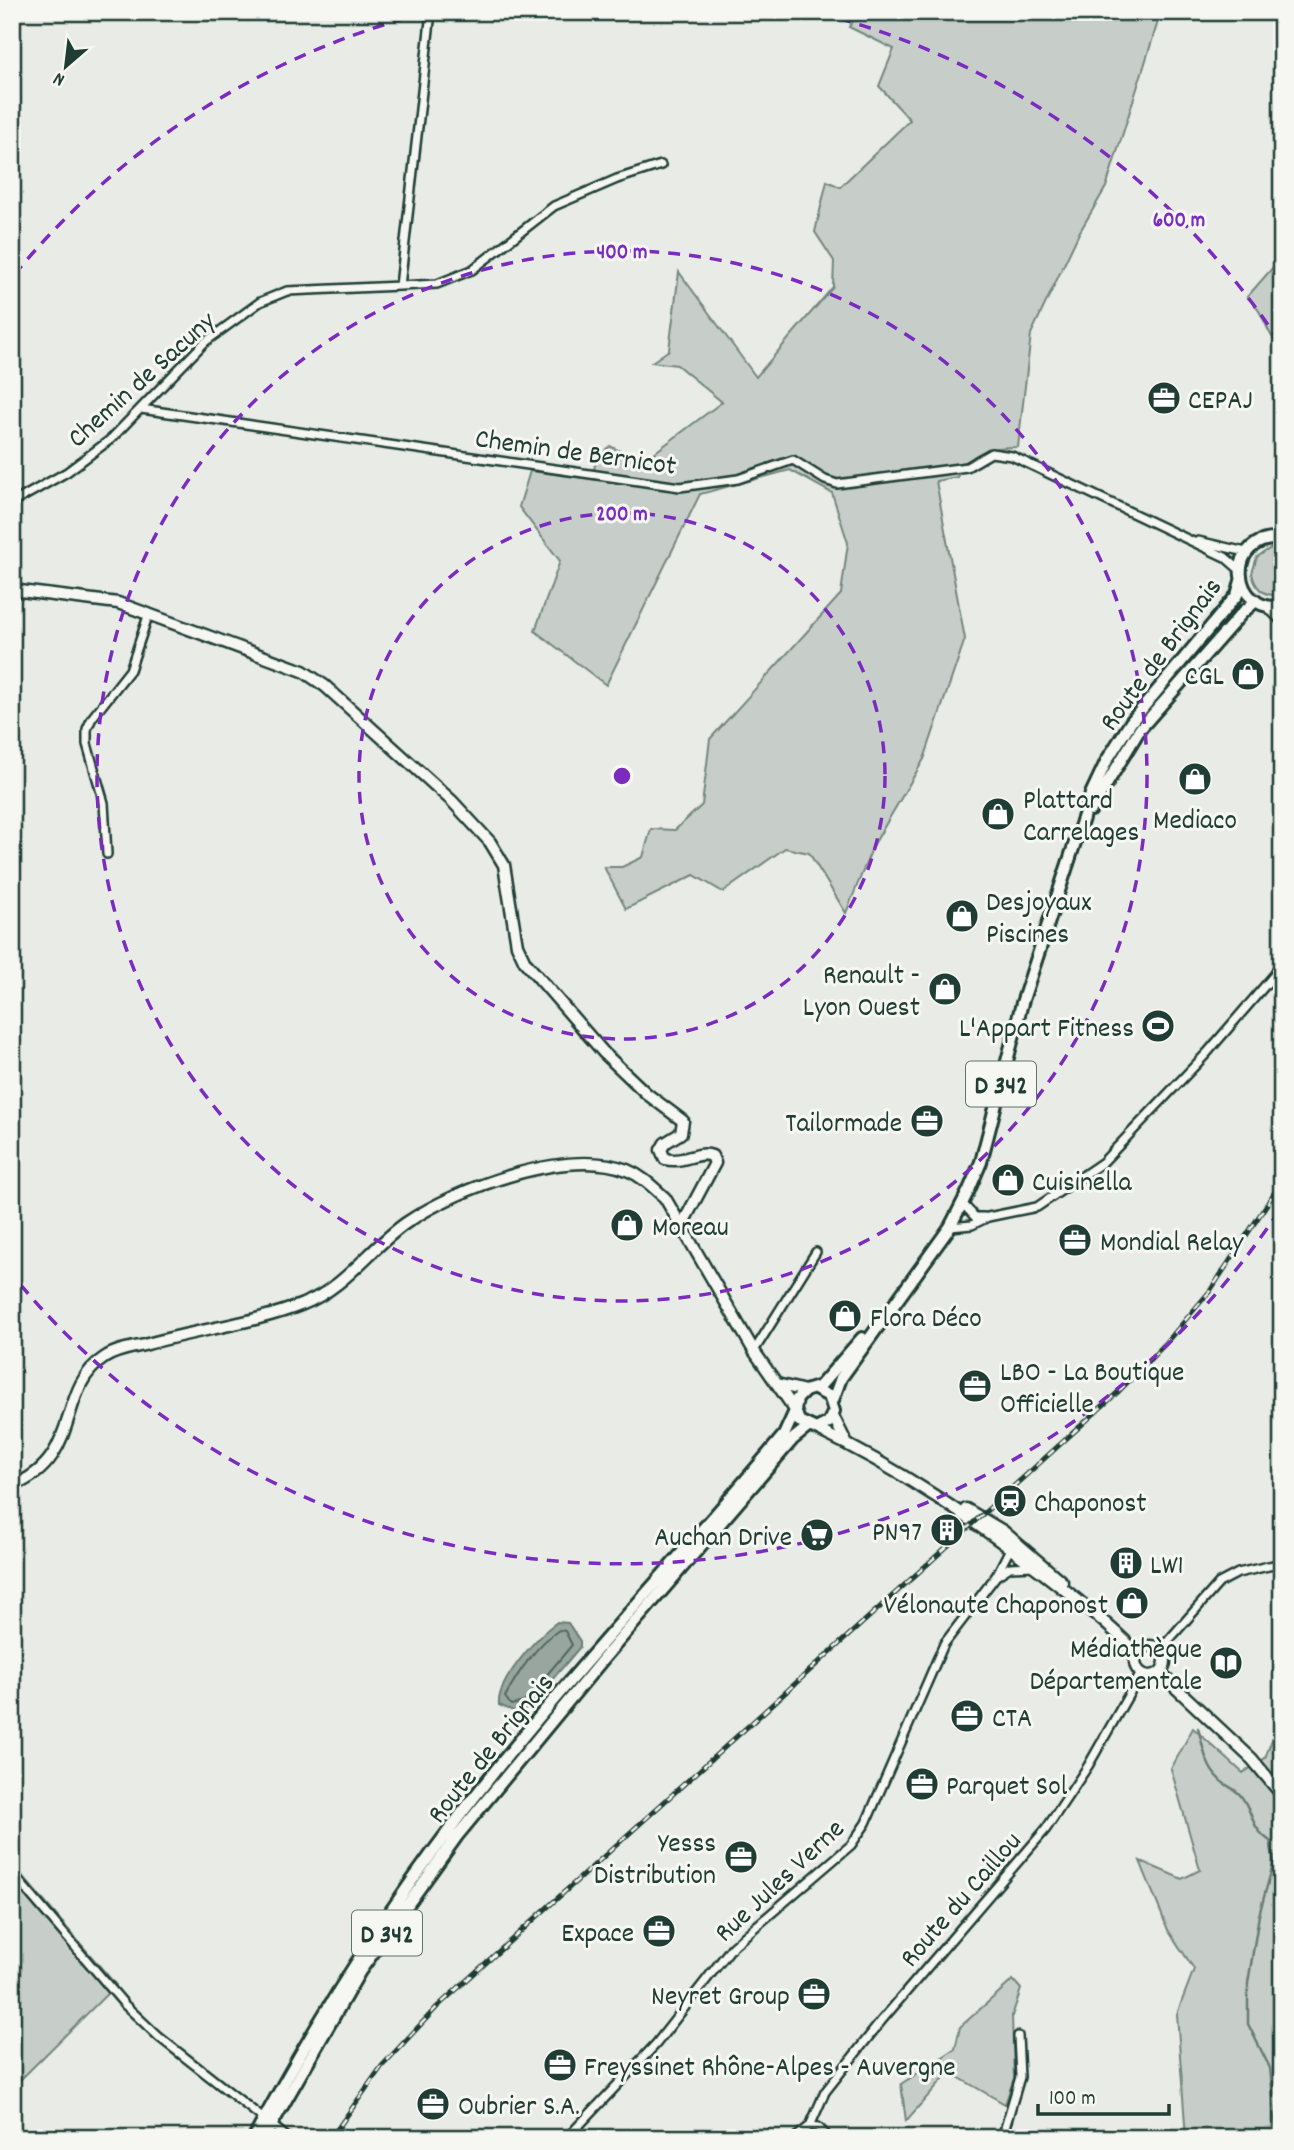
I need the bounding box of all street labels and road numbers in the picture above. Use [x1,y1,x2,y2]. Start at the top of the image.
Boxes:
street label: Chemin de Sacuny [60,304,227,459]
street label: Chemin de Bernicot [472,421,678,489]
street label: Route de Brignais [1092,571,1234,741]
road number: D 342 [966,1062,1036,1106]
street label: Route de Brignais [420,1666,566,1834]
street label: Rue Jules Verne [707,1812,856,1954]
street label: Route du Caillou [892,1824,1033,1978]
road number: D 342 [352,1910,422,1956]

